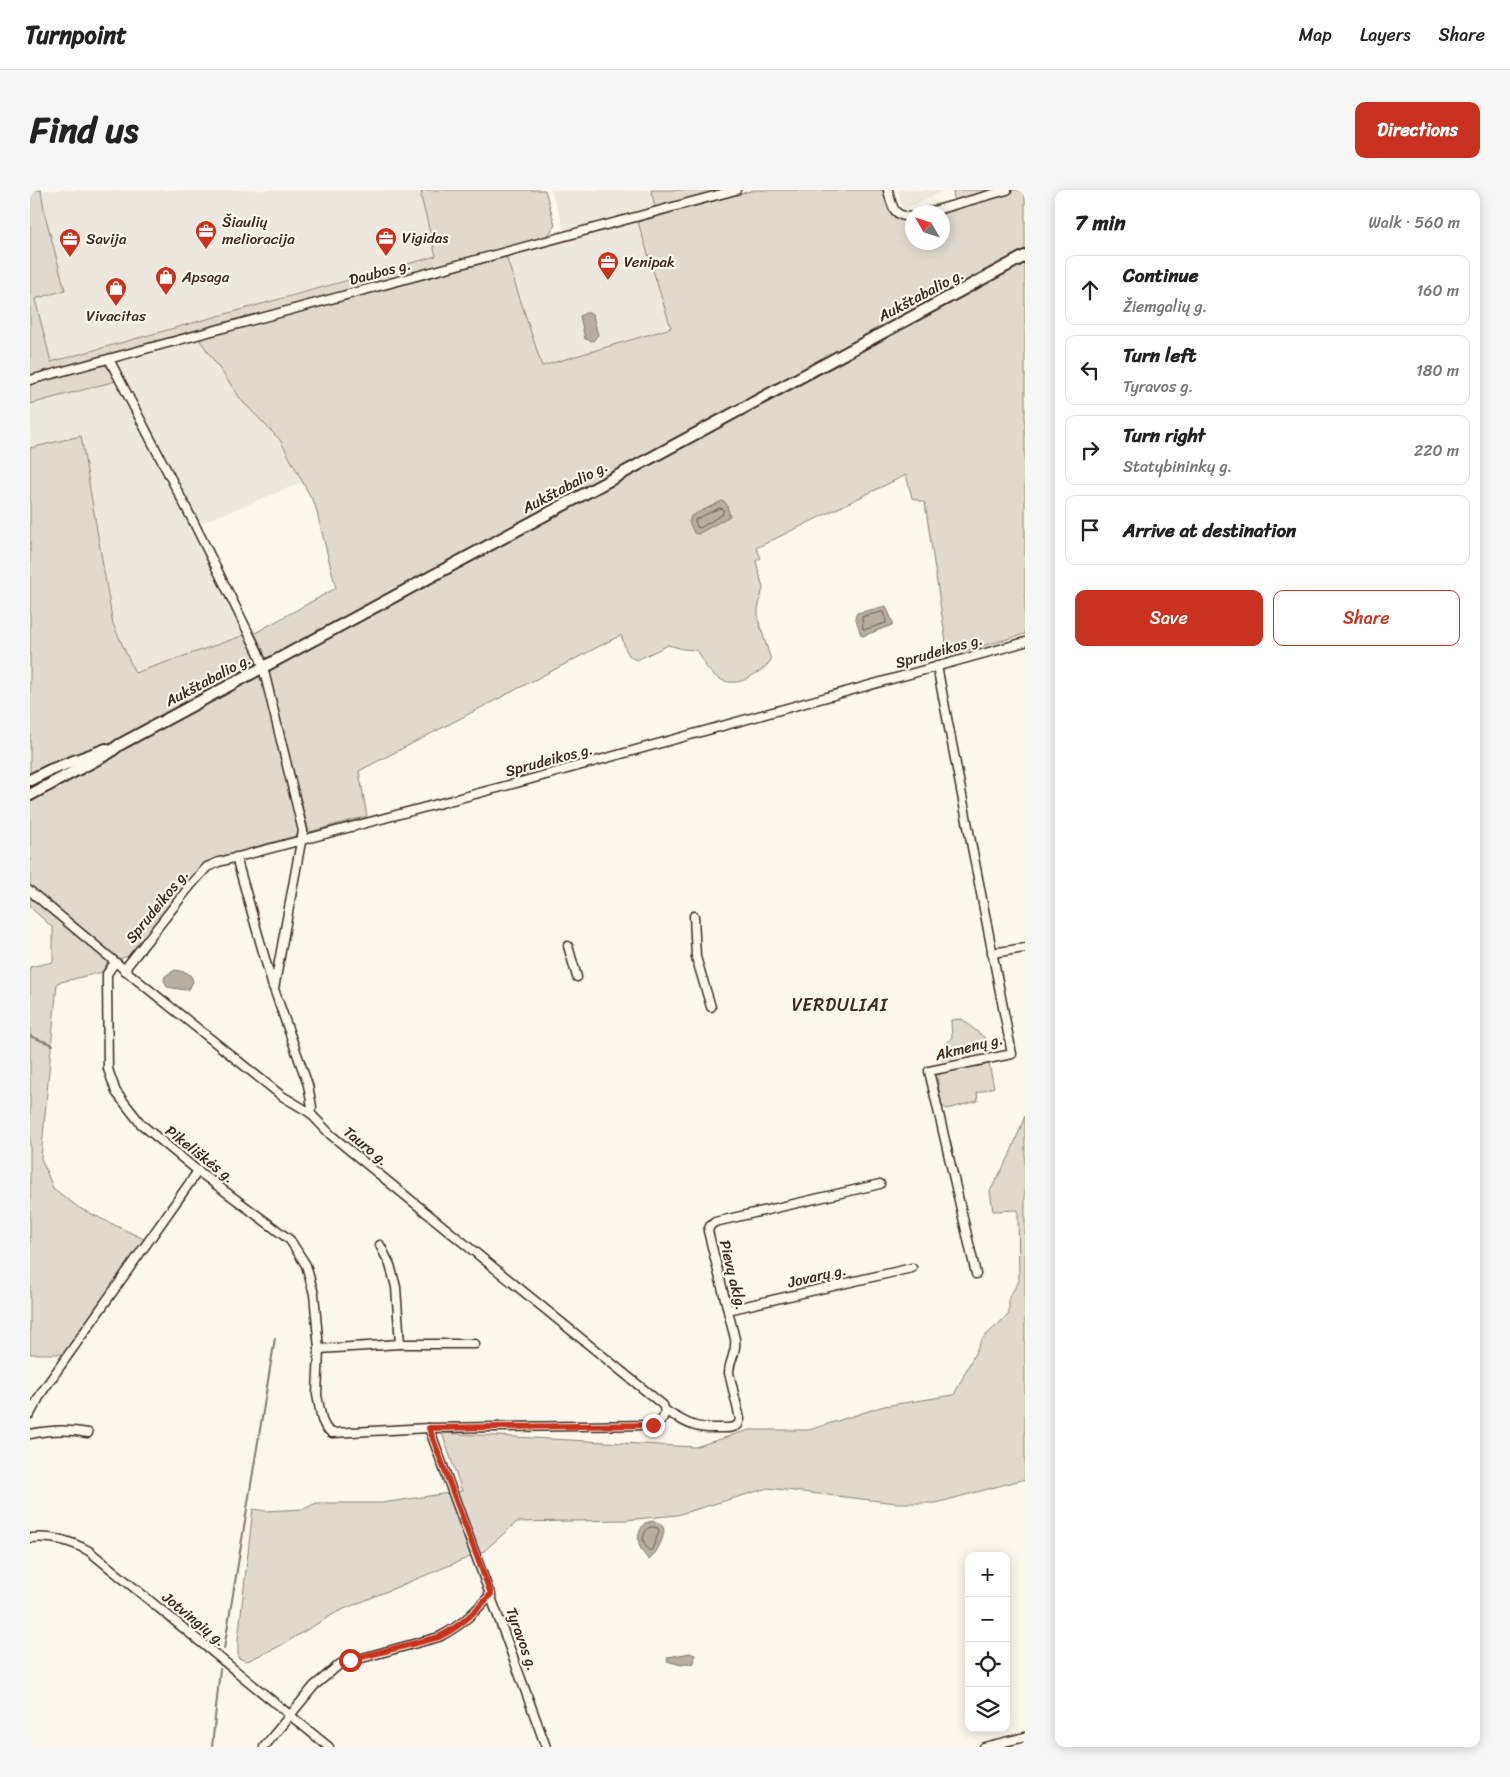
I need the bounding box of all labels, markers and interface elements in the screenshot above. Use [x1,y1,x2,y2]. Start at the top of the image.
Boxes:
text: Turnpoint [25,14,127,56]
text: Map [1299,19,1332,51]
text: Layers [1360,19,1411,51]
text: Share [1439,19,1485,51]
text: Find us [30,99,138,161]
button: Directions [1355,102,1480,158]
text: 7 min [1075,204,1126,242]
north arrow [905,205,950,250]
text: Walk · 560 m [1369,208,1460,237]
place label: Šiaulių melioracija [222,209,295,252]
office icon: Šiaulių melioracija [194,219,218,250]
place label: Vigidas [402,225,449,251]
place label: Savija [86,226,127,252]
office icon: Vigidas [374,226,398,257]
office icon: Savija [58,227,82,258]
place label: Venipak [624,249,675,275]
office icon: Venipak [596,250,620,281]
street label: Daubos g. [346,251,414,293]
text: Continue [1123,259,1199,292]
street label: Aukštabalio g. [872,261,969,329]
place label: Apsaga [181,264,230,290]
shop icon: Apsaga [154,265,178,296]
shop icon: Vivacitas [104,276,128,307]
icon: ahead [1076,276,1104,304]
text: 160 m [1416,276,1459,305]
text: Žiemgalių g. [1123,292,1207,321]
place label: Vivacitas [86,303,146,329]
text: Turn left [1123,339,1196,372]
icon: left [1076,356,1104,384]
text: 180 m [1416,356,1459,385]
text: Tyravos g. [1123,372,1193,401]
text: Turn right [1123,419,1205,452]
icon: right [1076,436,1104,464]
text: 220 m [1414,436,1459,465]
text: Statybininkų g. [1123,452,1232,481]
street label: Aukštabalio g. [516,453,613,521]
text: Arrive at destination [1123,514,1296,547]
icon: arrive [1076,516,1104,544]
button: Save [1075,590,1263,646]
button: Share [1273,590,1460,646]
street label: Sprudeikos g. [892,626,986,676]
street label: Aukštabalio g. [159,646,256,714]
street label: Sprudeikos g. [502,736,596,784]
street label: Sprudeikos g. [119,863,195,949]
district label: VERDULIAI [792,989,889,1021]
street label: Akmenų g. [931,1026,1006,1068]
street label: Pikeliškės g. [159,1118,241,1190]
street label: Tauro g. [338,1119,394,1173]
street label: Pievų aklg. [712,1237,754,1313]
street label: Jovarų g. [784,1257,849,1296]
route end [642,1414,665,1437]
map controls [965,1552,1010,1732]
button: + [965,1552,1010,1597]
street label: Jotvingių g. [155,1584,232,1653]
button: − [965,1597,1010,1642]
street label: Tyravos g. [499,1604,545,1674]
button: locate [965,1642,1010,1687]
route start [339,1649,362,1672]
button: layers [965,1687,1010,1732]

